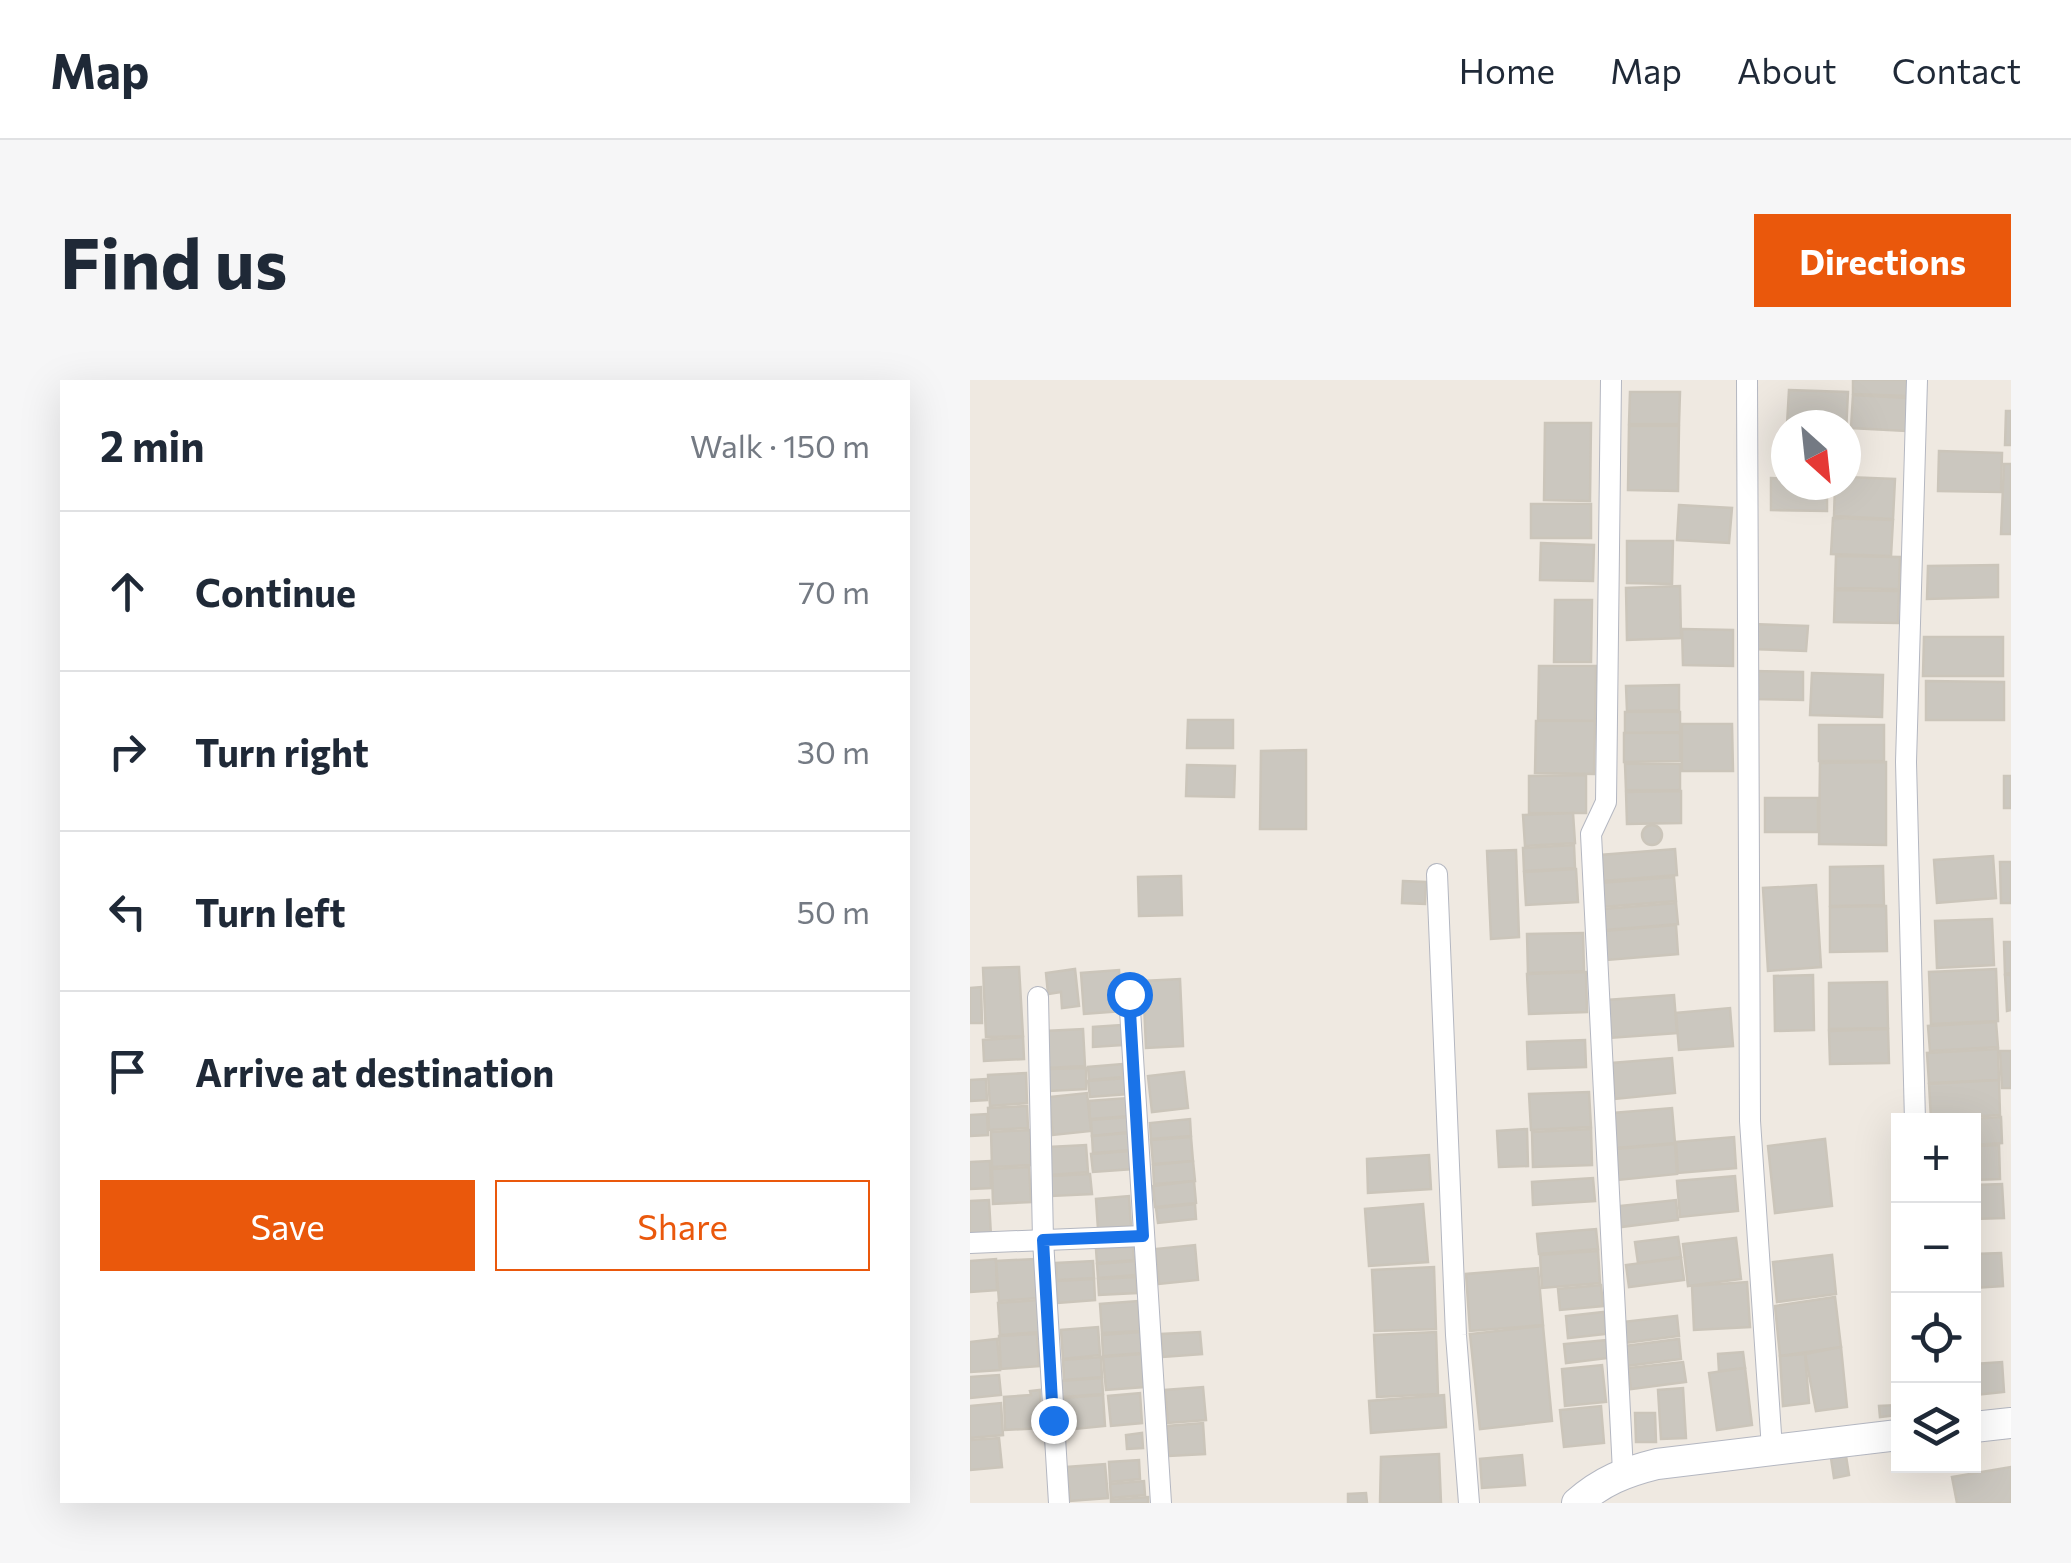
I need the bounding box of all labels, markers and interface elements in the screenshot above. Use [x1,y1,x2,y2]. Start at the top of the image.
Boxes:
text: Map [50,40,149,99]
text: Home [1459,48,1555,91]
text: Map [1610,48,1682,91]
text: About [1737,48,1837,91]
text: Contact [1892,48,2021,91]
button: Directions [1754,214,2011,307]
text: Find us [60,218,287,303]
north arrow [1771,410,1861,500]
text: 2 min [100,419,205,471]
text: Walk · 150 m [690,425,870,465]
icon: ahead [100,564,155,619]
text: Continue [195,568,356,615]
text: 70 m [798,571,870,611]
icon: right [100,724,155,779]
text: Turn right [195,728,369,775]
text: 30 m [797,731,870,771]
icon: left [100,884,155,939]
text: Turn left [195,888,346,935]
text: 50 m [797,891,870,931]
route start [1107,972,1153,1018]
icon: arrive [100,1044,155,1099]
text: Arrive at destination [195,1048,554,1095]
map controls [1891,1113,1981,1473]
button: + [1891,1113,1981,1203]
button: Save [100,1180,475,1271]
button: Share [495,1180,870,1271]
button: − [1891,1203,1981,1293]
button: locate [1891,1293,1981,1383]
button: layers [1891,1383,1981,1473]
route end [1031,1398,1077,1444]

